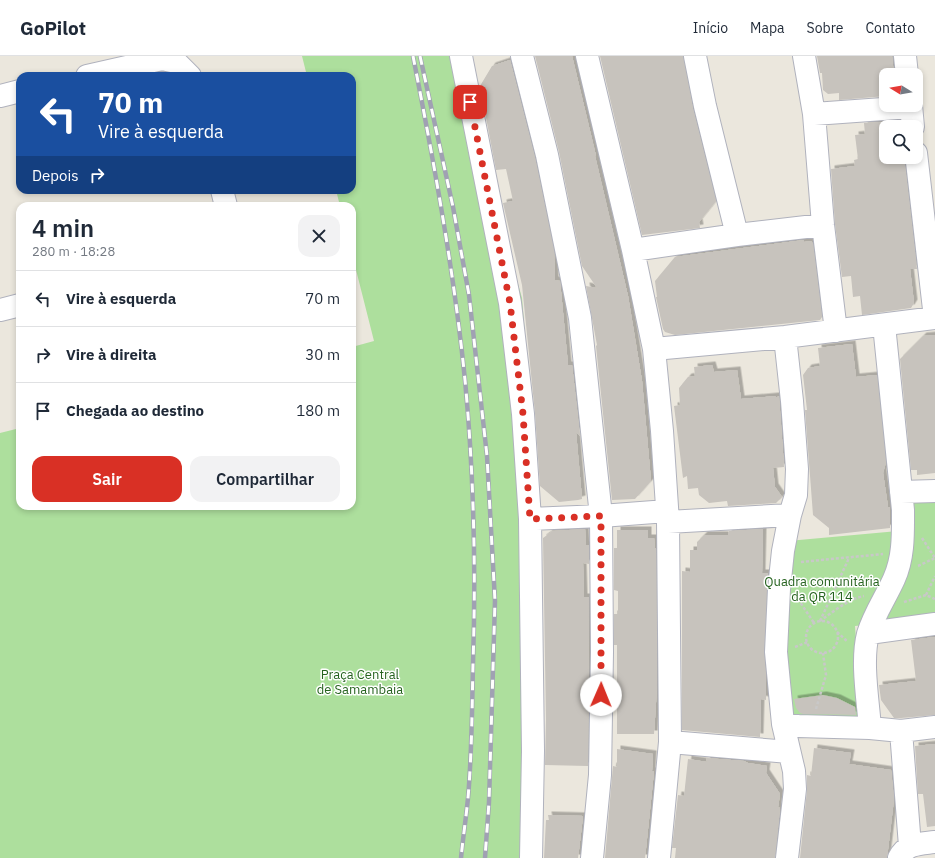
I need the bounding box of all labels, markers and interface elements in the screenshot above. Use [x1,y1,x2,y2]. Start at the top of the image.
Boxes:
text: GoPilot [20,16,86,40]
text: Início [693,19,728,37]
text: Mapa [750,19,785,37]
text: Sobre [807,19,843,37]
text: Contato [865,19,915,37]
north arrow [879,68,923,112]
map controls [879,68,923,164]
text: 70 m [98,84,163,121]
pin [453,85,487,119]
icon: left [32,88,84,140]
icon: arrive [459,91,481,113]
text: Vire à esquerda [98,120,224,143]
button: search [879,120,923,164]
icon: right [86,164,108,186]
text: Depois [32,166,78,185]
text: 4 min [32,212,94,244]
button: close [298,215,340,257]
text: 280 m · 18:28 [32,243,115,260]
icon: left [32,288,54,310]
text: Vire à esquerda [66,289,176,308]
text: 70 m [305,289,340,308]
icon: right [32,344,54,366]
text: Vire à direita [66,345,156,364]
text: 30 m [305,345,340,364]
icon: arrive [32,400,54,422]
text: Chegada ao destino [66,401,204,420]
text: 180 m [296,401,340,420]
button: Sair [32,456,182,502]
button: Compartilhar [190,456,340,502]
park label: Quadra comunitária da QR 114 [764,573,880,605]
park label: Praça Central de Samambaia [317,666,403,698]
position arrow [580,674,622,716]

